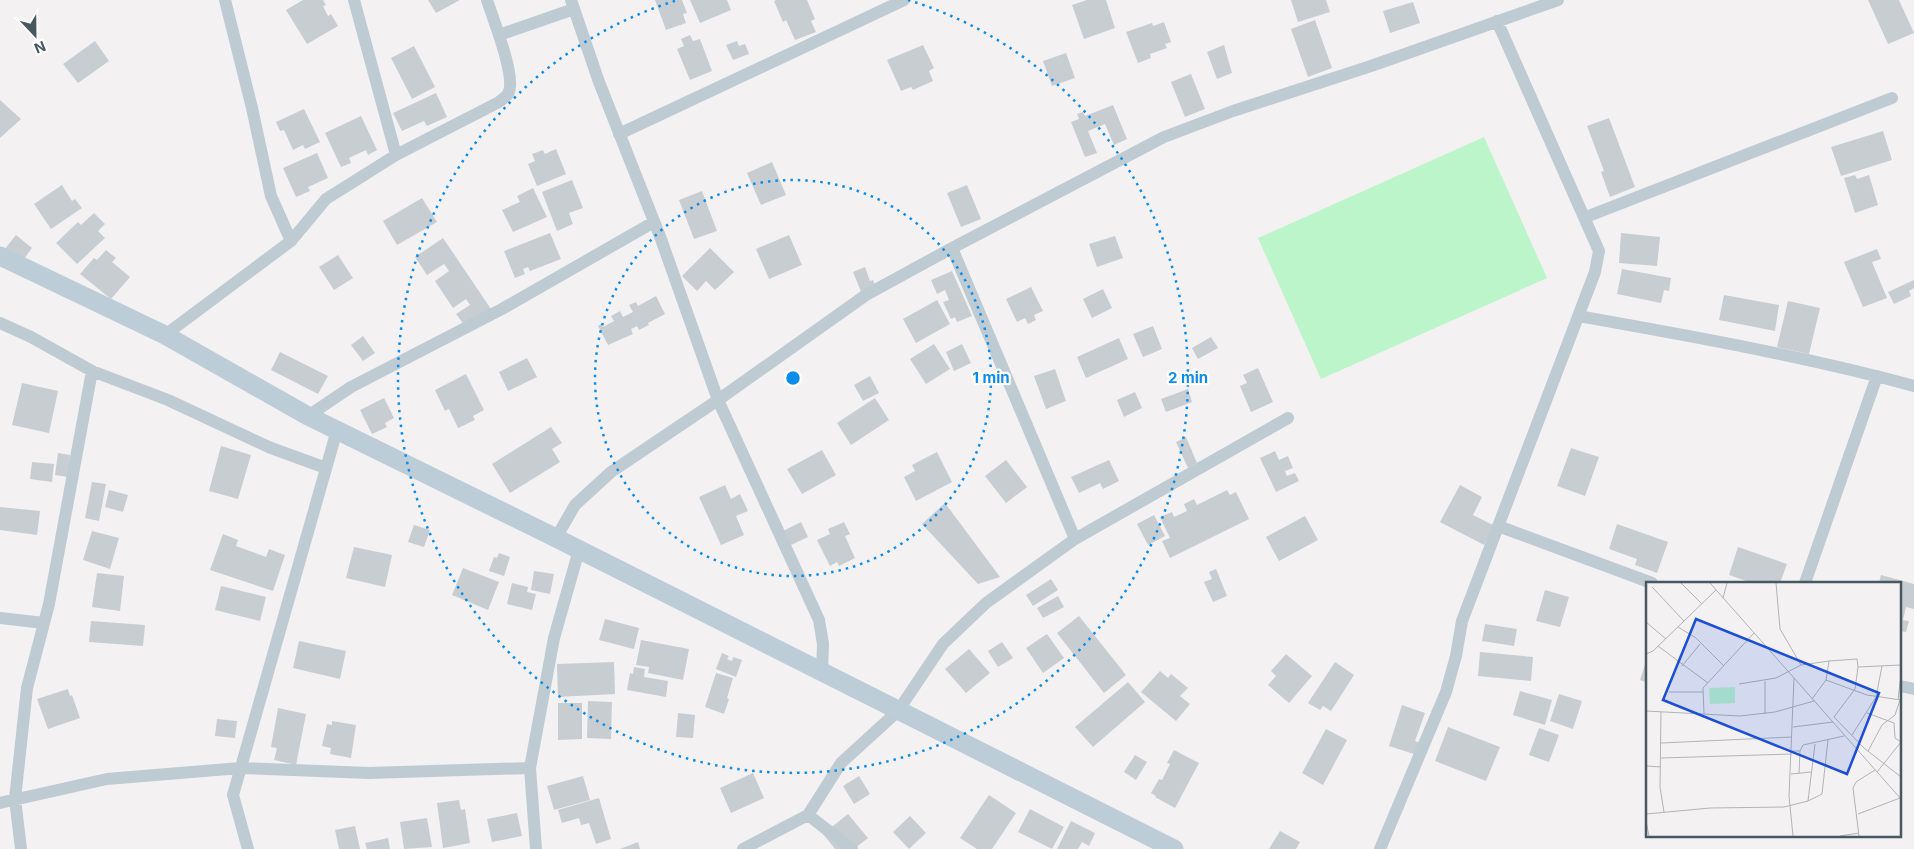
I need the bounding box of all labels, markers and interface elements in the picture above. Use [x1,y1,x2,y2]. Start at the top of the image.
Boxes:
north arrow [10,10,60,60]
text: N [32,38,48,57]
text: 1 min [972,368,1010,387]
text: 2 min [1168,368,1208,387]
centre of rings [784,369,802,387]
inset map [1646,582,1902,836]

